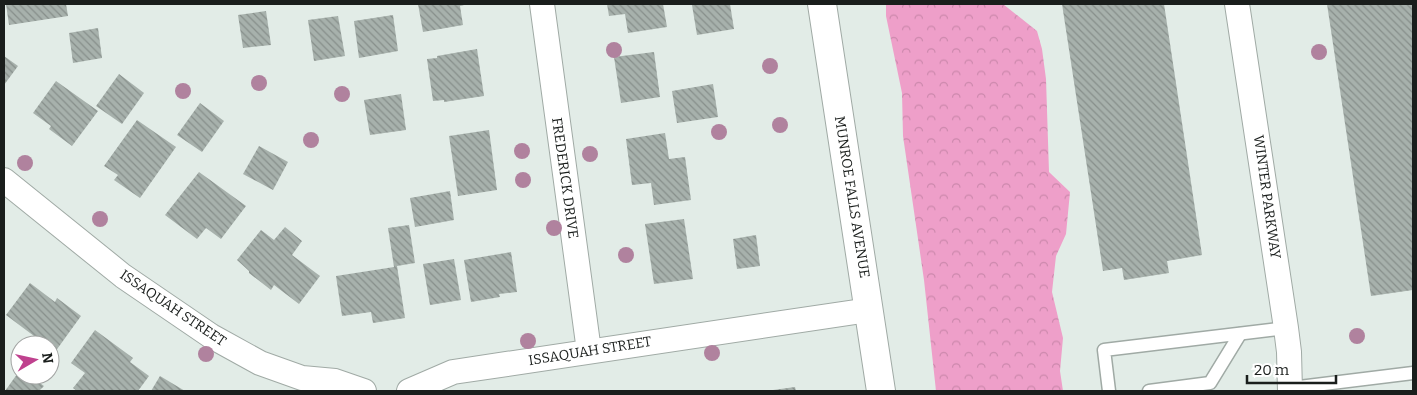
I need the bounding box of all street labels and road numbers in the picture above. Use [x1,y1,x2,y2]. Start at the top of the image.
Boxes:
street label: MUNROE FALLS AVENUE [831,115,873,279]
street label: FREDERICK DRIVE [548,116,582,240]
street label: WINTER PARKWAY [1250,134,1284,260]
street label: ISSAQUAH STREET [117,266,229,350]
street label: ISSAQUAH STREET [527,333,653,369]

